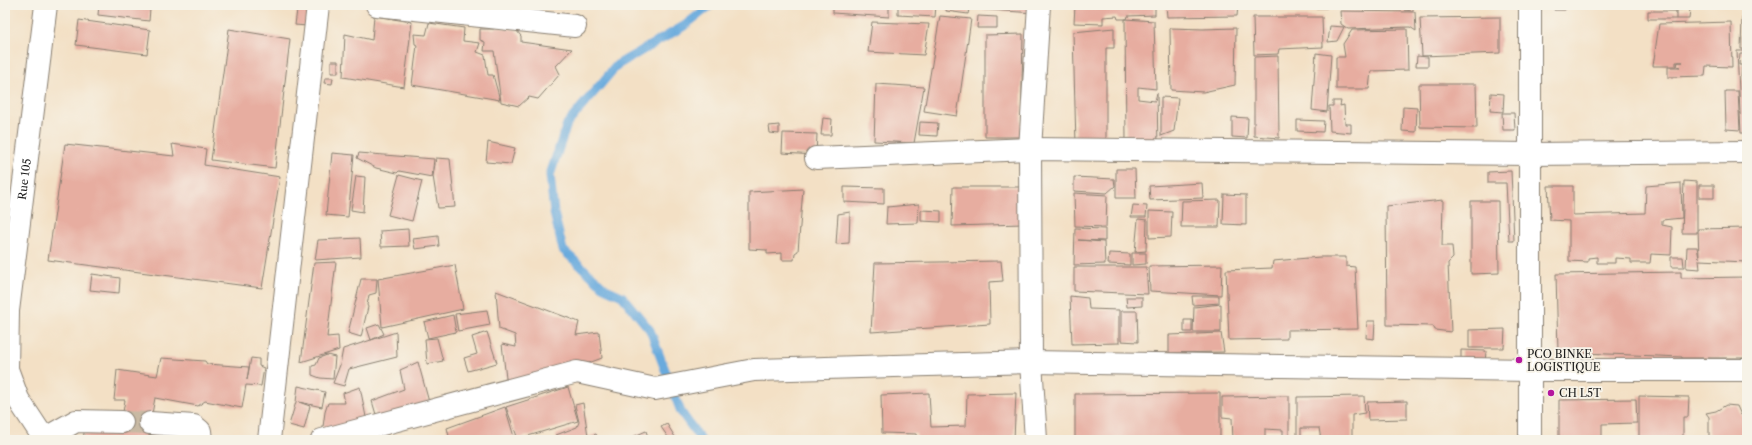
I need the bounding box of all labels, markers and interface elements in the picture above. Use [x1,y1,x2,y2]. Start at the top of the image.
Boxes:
street label: Rue 105 [15,158,34,201]
place label: PCO BINKE LOGISTIQUE [1527,347,1601,374]
marker: PCO BINKE LOGISTIQUE [1514,355,1524,365]
place label: CH L5T [1559,386,1602,400]
marker: CH L5T [1546,388,1556,398]

